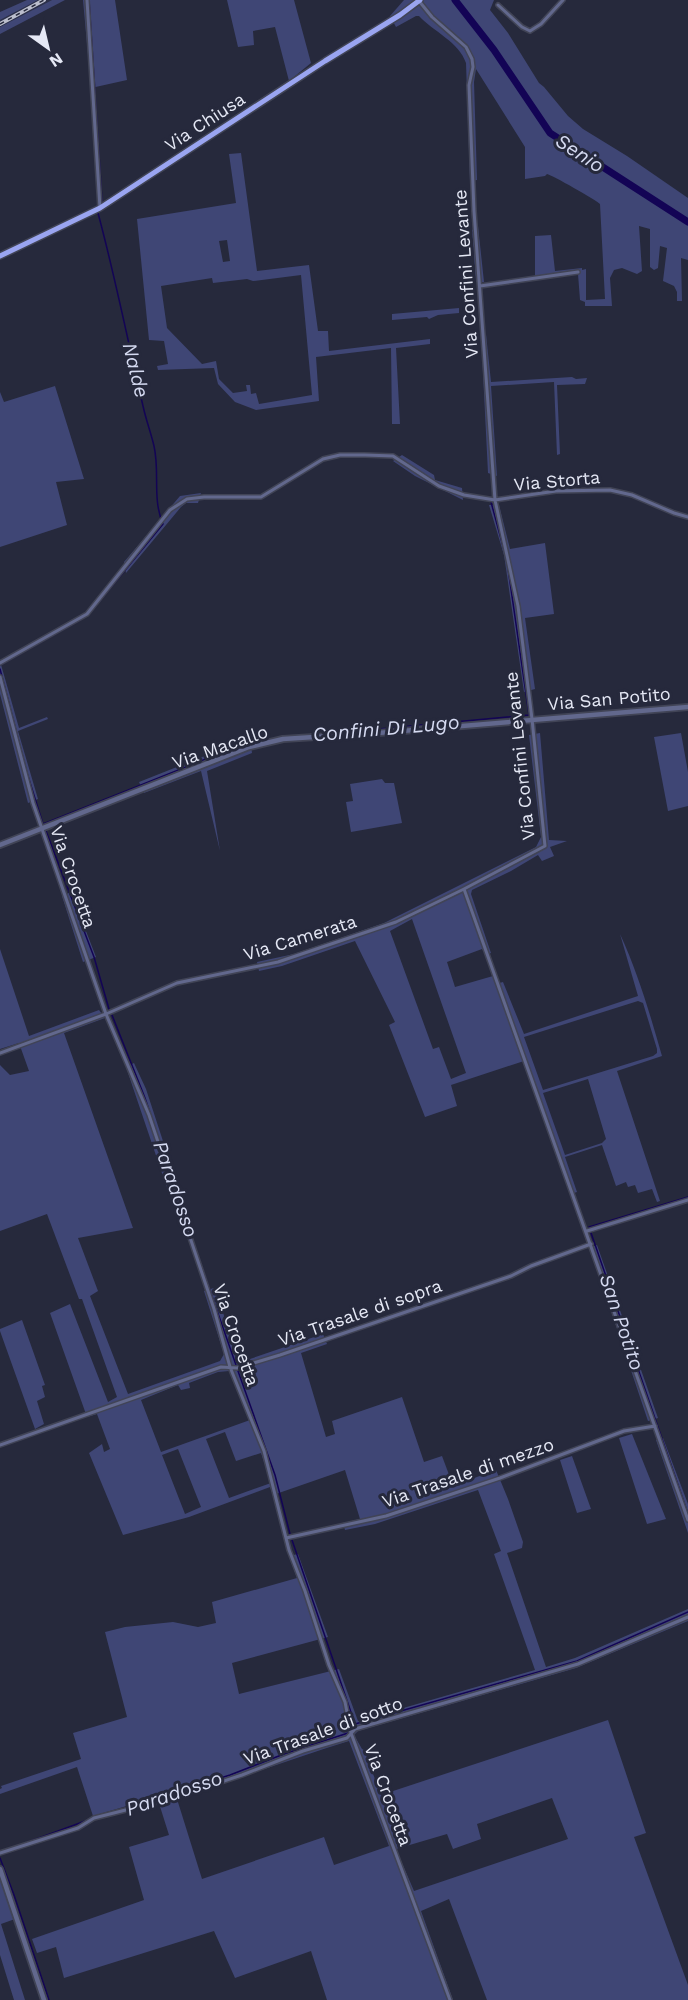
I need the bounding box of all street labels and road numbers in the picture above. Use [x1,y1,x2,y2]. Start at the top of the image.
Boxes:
street label: Via Chiusa [161,88,249,155]
street label: Via Confini Levante [449,189,482,359]
street label: Via Storta [513,466,601,495]
street label: Via Confini Levante [500,671,539,841]
street label: Via San Potito [547,683,671,714]
street label: Via Macallo [169,720,270,773]
street label: Via Crocetta [46,823,101,931]
street label: Via Camerata [241,910,359,965]
street label: Via Trasale di sopra [275,1275,444,1350]
street label: Via Crocetta [209,1281,264,1389]
street label: Via Trasale di mezzo [379,1433,556,1512]
street label: Via Trasale di sotto [241,1692,405,1769]
street label: Via Crocetta [360,1741,417,1849]

